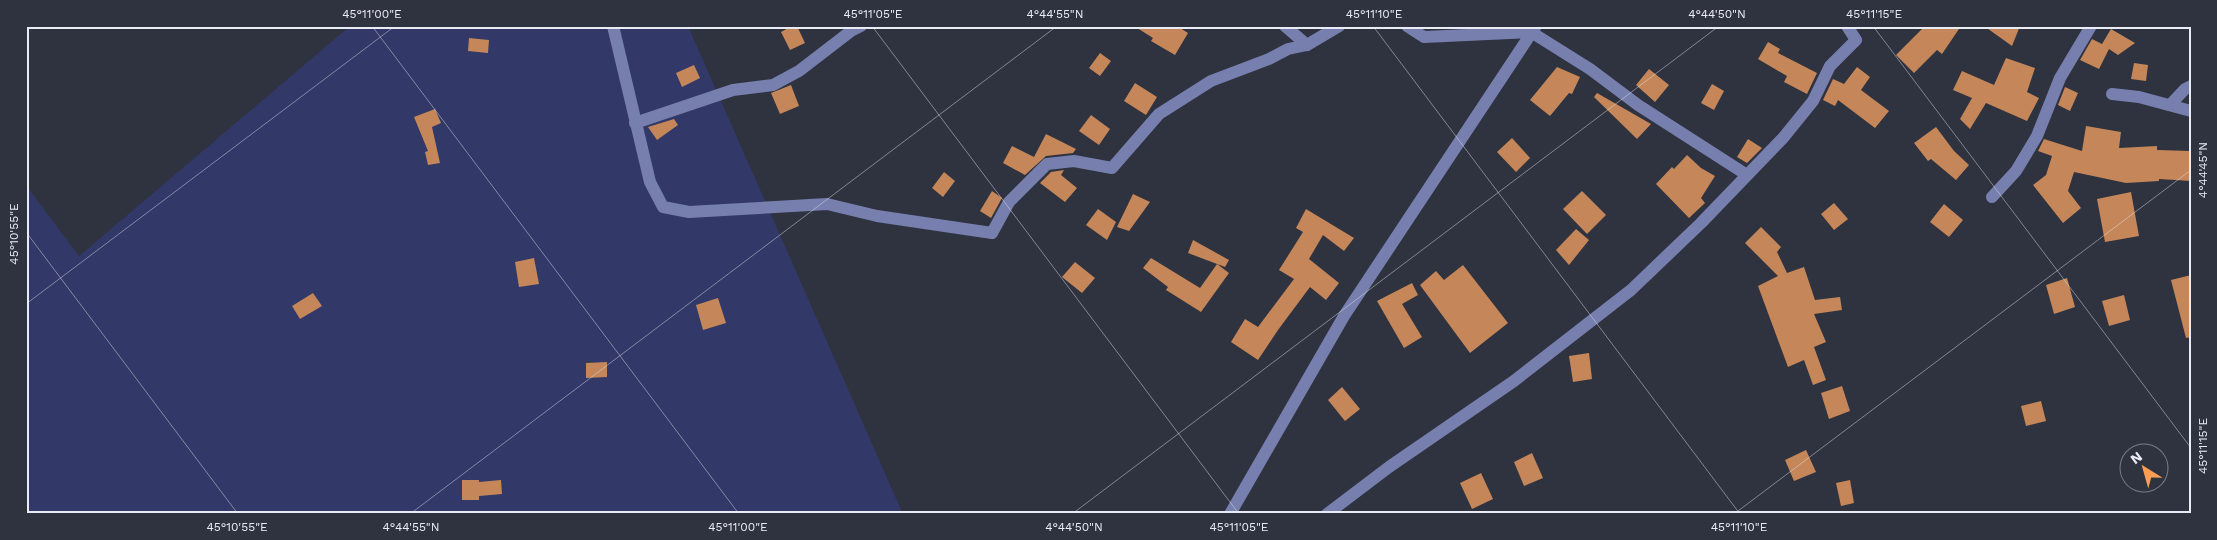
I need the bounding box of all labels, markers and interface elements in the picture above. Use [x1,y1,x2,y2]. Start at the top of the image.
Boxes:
text: 45°11'00"E [342,7,402,21]
text: 45°11'05"E [844,7,903,21]
text: 4°44'55"N [1026,7,1084,21]
text: 45°11'10"E [1346,7,1403,21]
text: 4°44'50"N [1688,7,1746,21]
text: 45°11'15"E [1846,7,1902,21]
text: 4°44'45"N [2196,142,2210,198]
text: 45°10'55"E [7,203,21,265]
text: 45°11'15"E [2196,418,2210,474]
north arrow [2120,442,2170,492]
text: N [2127,448,2145,467]
text: 45°10'55"E [206,520,268,534]
text: 4°44'55"N [382,520,440,534]
text: 45°11'00"E [708,520,768,534]
text: 4°44'50"N [1045,520,1103,534]
text: 45°11'05"E [1210,520,1269,534]
text: 45°11'10"E [1711,520,1768,534]

